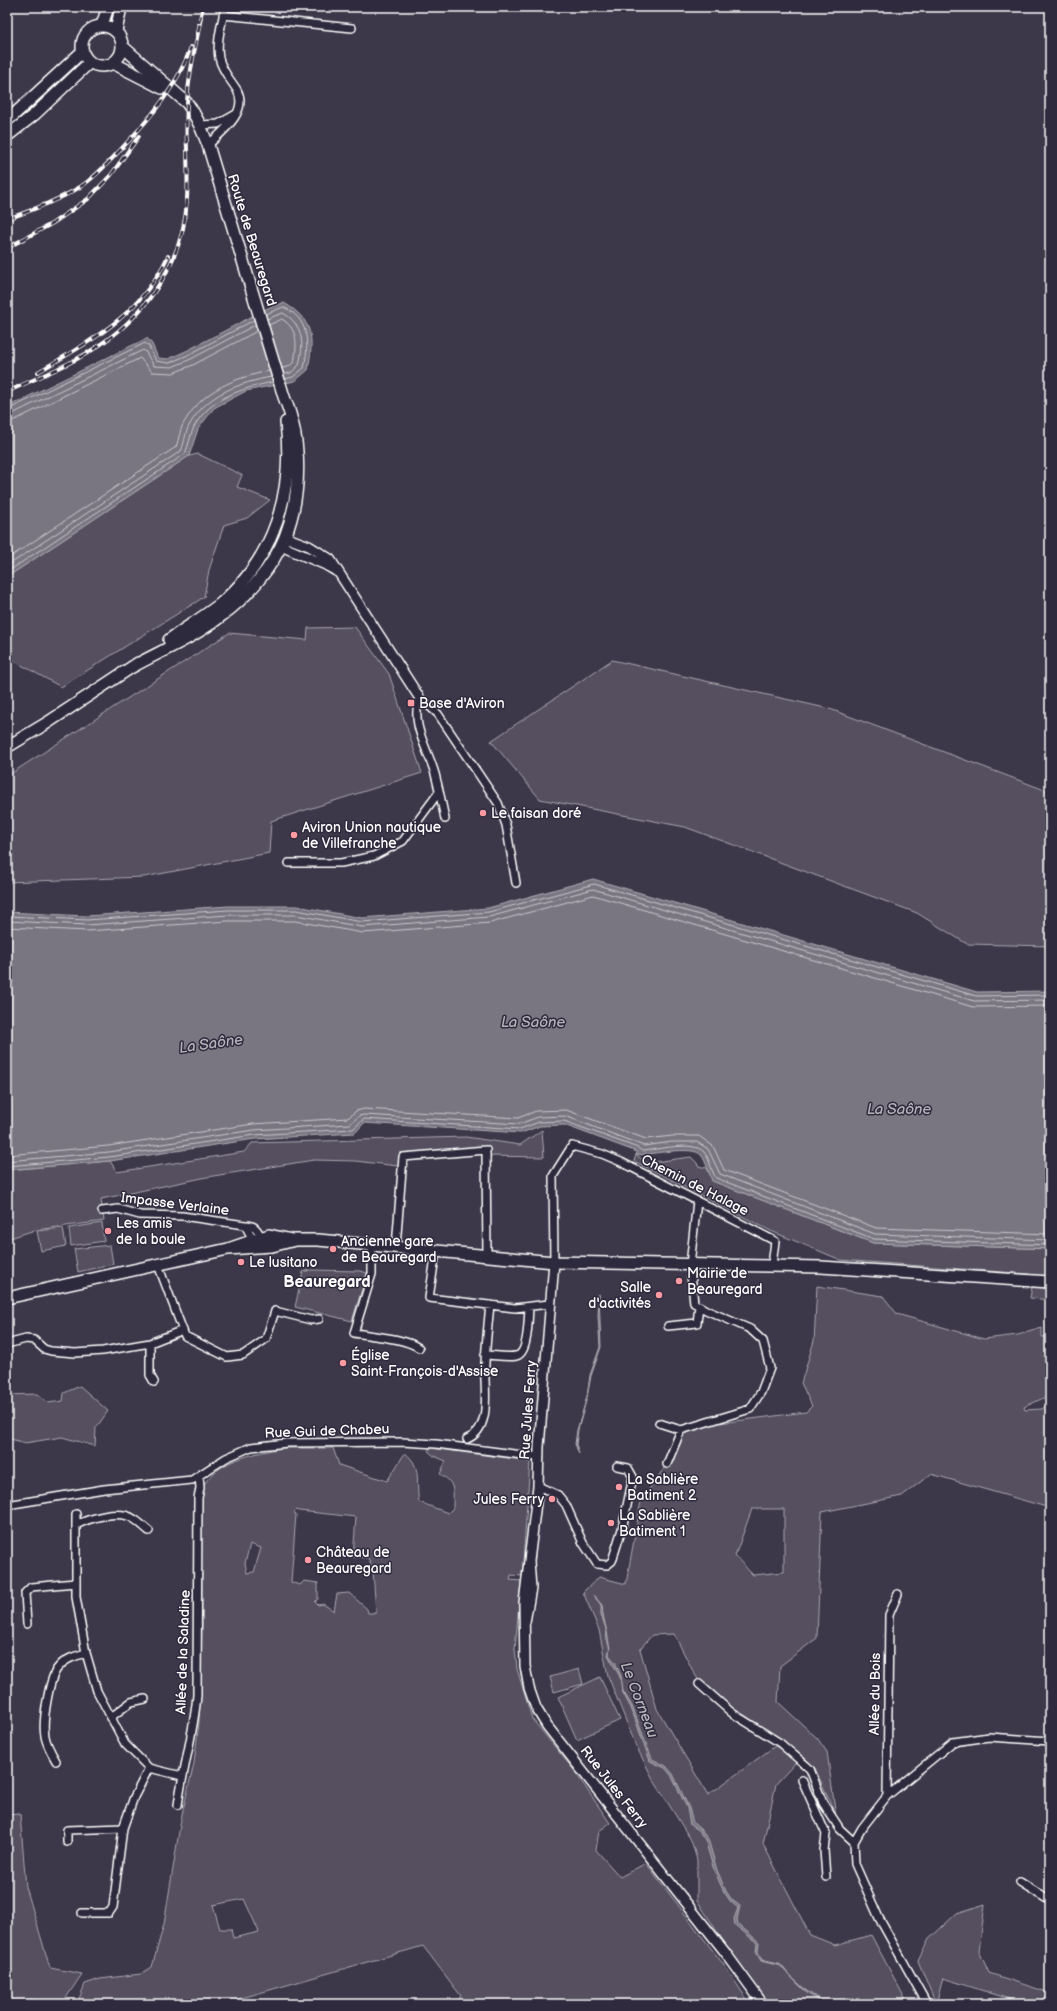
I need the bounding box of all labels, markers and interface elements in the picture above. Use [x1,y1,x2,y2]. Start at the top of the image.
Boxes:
street label: Route de Beauregard [224,172,280,308]
place label: Base d'Aviron [419,695,505,712]
marker: Base d'Aviron [406,698,416,708]
place label: Le faisan doré [491,805,582,822]
marker: Le faisan doré [478,808,488,818]
place label: Aviron Union nautique de Villefranche [302,819,441,852]
marker: Aviron Union nautique de Villefranche [289,830,299,840]
water label: La Saône [501,1013,565,1032]
water label: La Saône [178,1030,244,1058]
water label: La Saône [867,1100,931,1119]
street label: Chemin de Halage [639,1151,751,1219]
street label: Impasse Verlaine [120,1189,230,1219]
place label: Les amis de la boule [116,1215,186,1248]
marker: Les amis de la boule [103,1226,113,1236]
place label: Ancienne gare de Beauregard [341,1233,437,1266]
marker: Ancienne gare de Beauregard [328,1244,338,1254]
place label: Le lusitano [249,1254,318,1271]
marker: Le lusitano [236,1257,246,1267]
place label: Mairie de Beauregard [687,1265,763,1298]
district label: Beauregard [283,1273,371,1292]
marker: Mairie de Beauregard [674,1276,684,1286]
place label: Salle d'activités [588,1279,651,1312]
marker: Salle d'activités [654,1290,664,1300]
place label: Église Saint-François-d'Assise [351,1346,498,1380]
marker: Église Saint-François-d'Assise [338,1358,348,1368]
street label: Rue Jules Ferry [516,1359,540,1460]
street label: Rue Gui de Chabeu [264,1420,390,1442]
place label: La Sablière Batiment 2 [627,1471,698,1504]
marker: La Sablière Batiment 2 [614,1482,624,1492]
place label: Jules Ferry [474,1491,545,1508]
marker: Jules Ferry [547,1494,557,1504]
place label: La Sablière Batiment 1 [619,1507,690,1540]
marker: La Sablière Batiment 1 [606,1518,616,1528]
place label: Château de Beauregard [316,1544,392,1577]
marker: Château de Beauregard [303,1555,313,1565]
street label: Allée de la Saladine [172,1589,194,1715]
street label: Allée du Bois [866,1653,884,1735]
water label: Le Corneau [616,1659,662,1741]
street label: Rue Jules Ferry [577,1743,652,1832]

